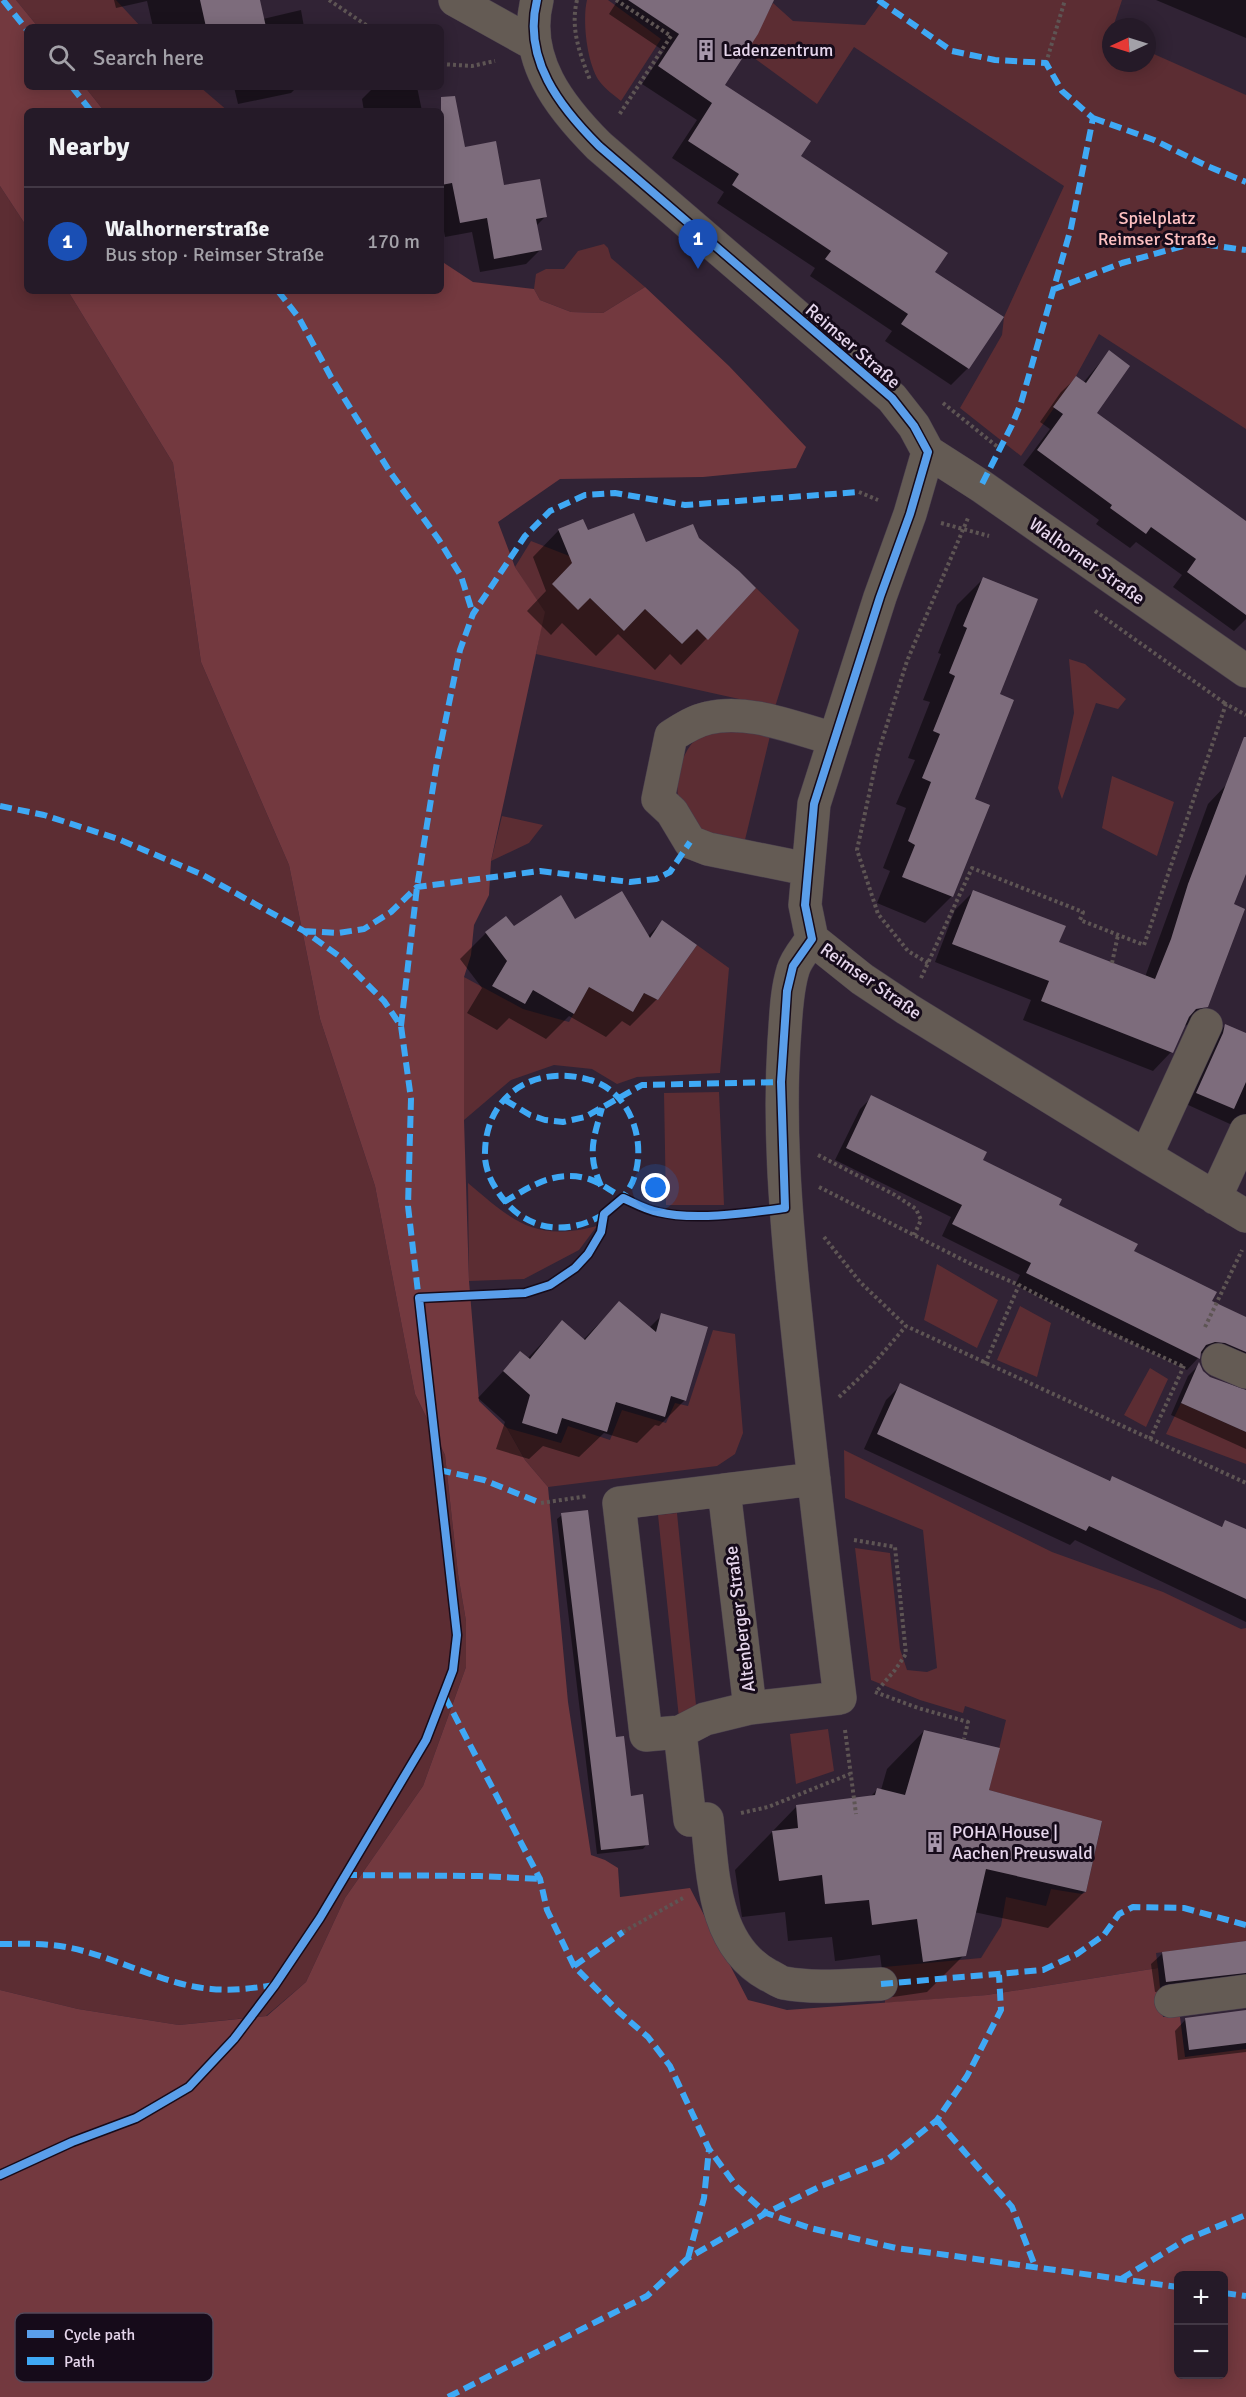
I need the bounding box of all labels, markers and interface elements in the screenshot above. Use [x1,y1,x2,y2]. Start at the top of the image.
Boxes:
north arrow [1102,18,1156,72]
search box [24,24,444,90]
building icon: Ladenzentrum [694,38,718,62]
place label: Ladenzentrum [723,39,833,61]
icon: search [45,41,78,74]
text: Search here [93,44,204,71]
text: Nearby [48,131,129,163]
park label: Spielplatz Reimser Straße [1098,207,1216,250]
text: Walhornerstraße [105,215,269,242]
pin: 1 [678,220,718,269]
text: 1 [62,229,73,254]
text: 170 m [367,229,420,254]
text: Bus stop · Reimser Straße [105,242,324,267]
street label: Reimser Straße [801,299,905,393]
street label: Walhorner Straße [1025,513,1149,609]
street label: Reimser Straße [816,938,926,1024]
your location [641,1173,670,1202]
street label: Altenberger Straße [720,1545,760,1693]
place label: POHA House | Aachen Preuswald [952,1821,1093,1864]
building icon: POHA House | Aachen Preuswald [923,1830,947,1854]
map controls [1174,2271,1228,2379]
button: + [1174,2271,1228,2325]
legend [15,2313,213,2382]
text: Cycle path [64,2325,135,2345]
button: − [1174,2325,1228,2379]
text: Path [64,2352,95,2372]

